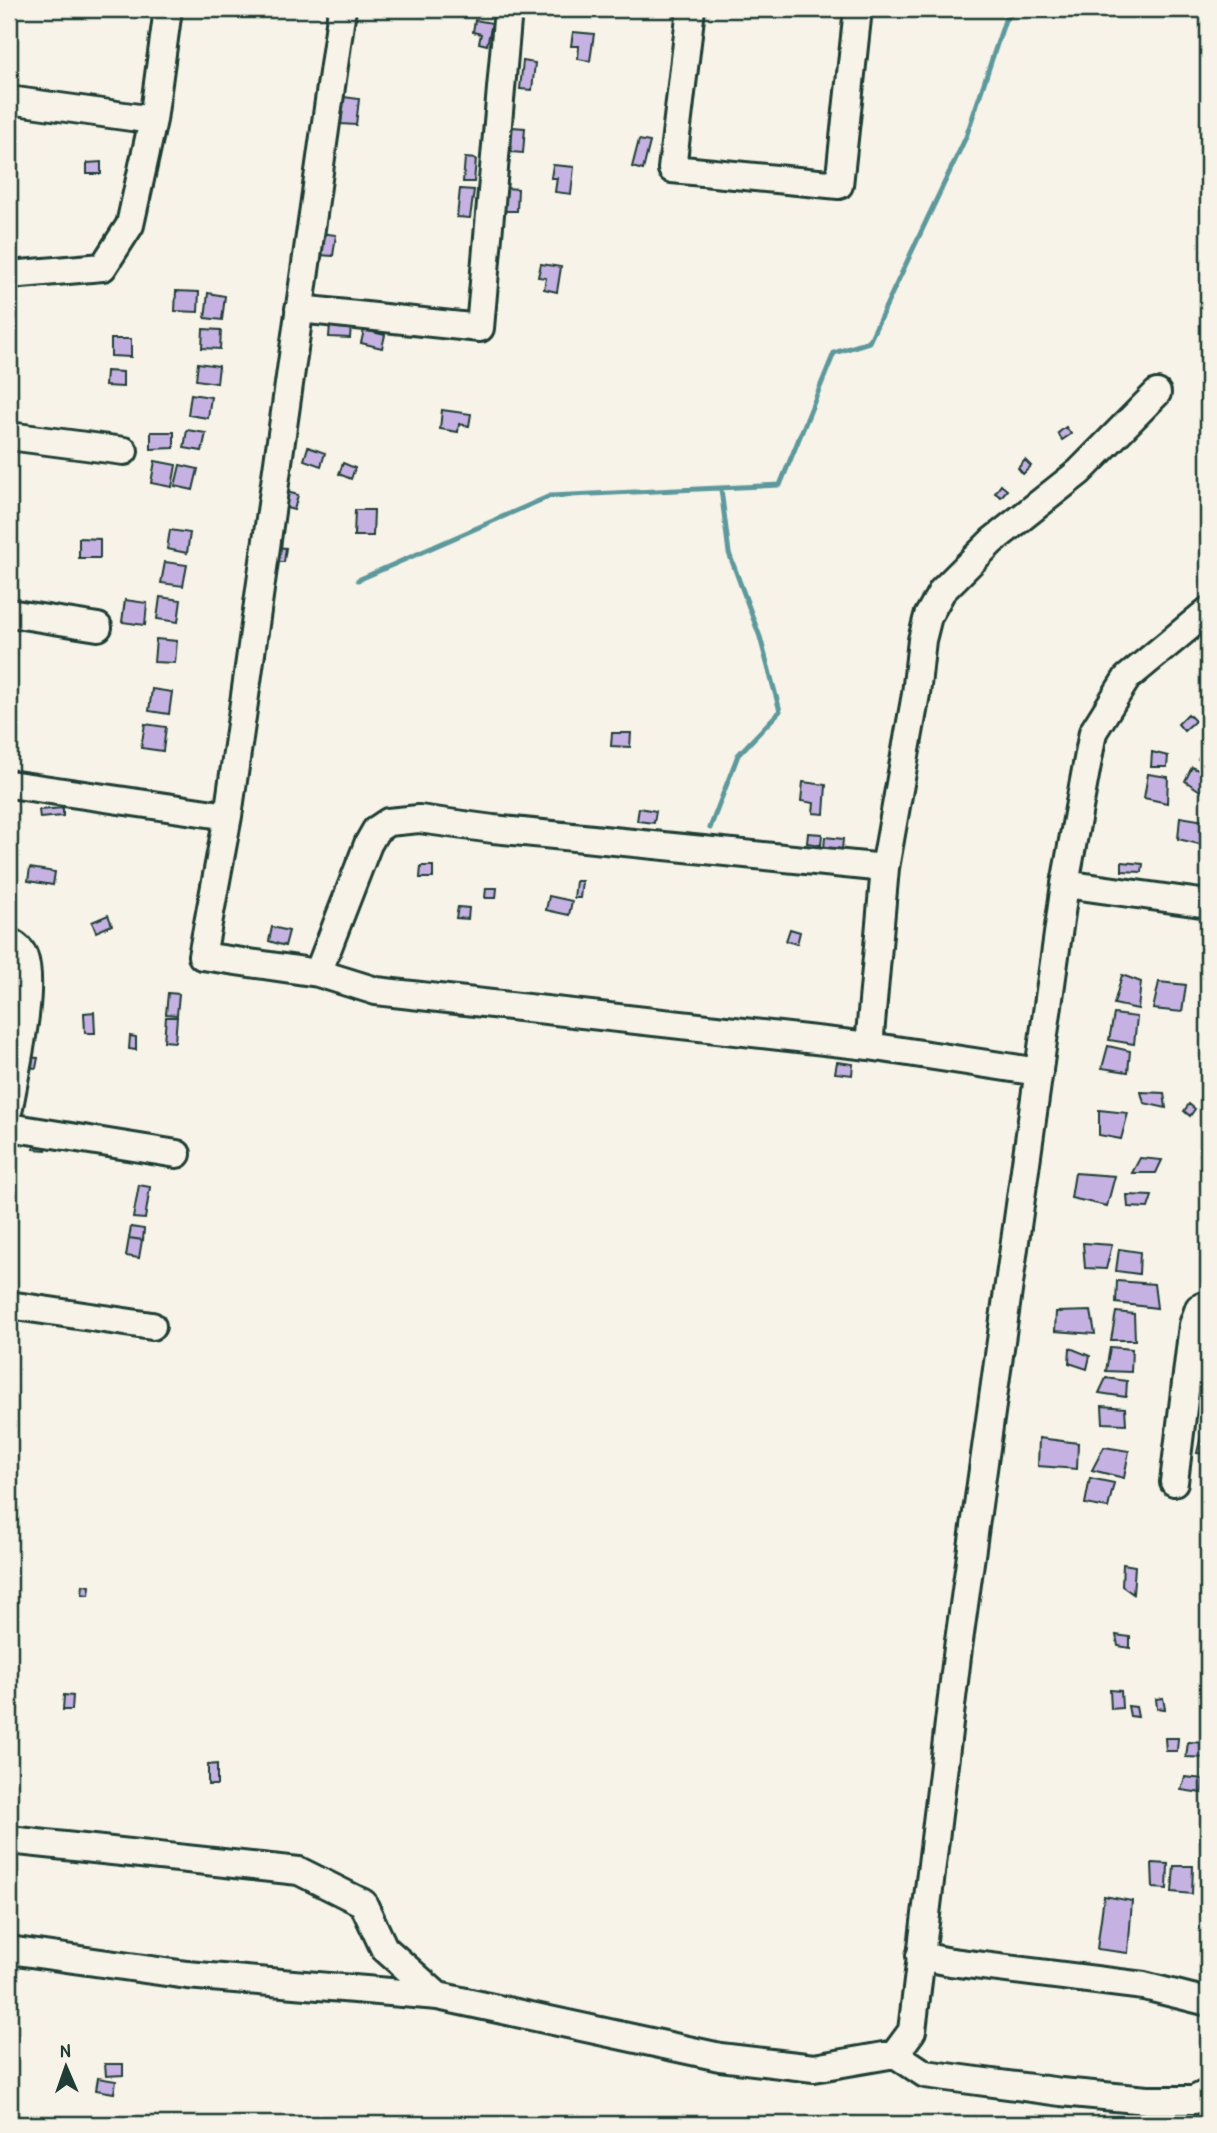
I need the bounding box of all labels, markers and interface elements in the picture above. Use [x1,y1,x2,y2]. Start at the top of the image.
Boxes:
north arrow [32,2032,102,2102]
text: N [60,2037,71,2063]

